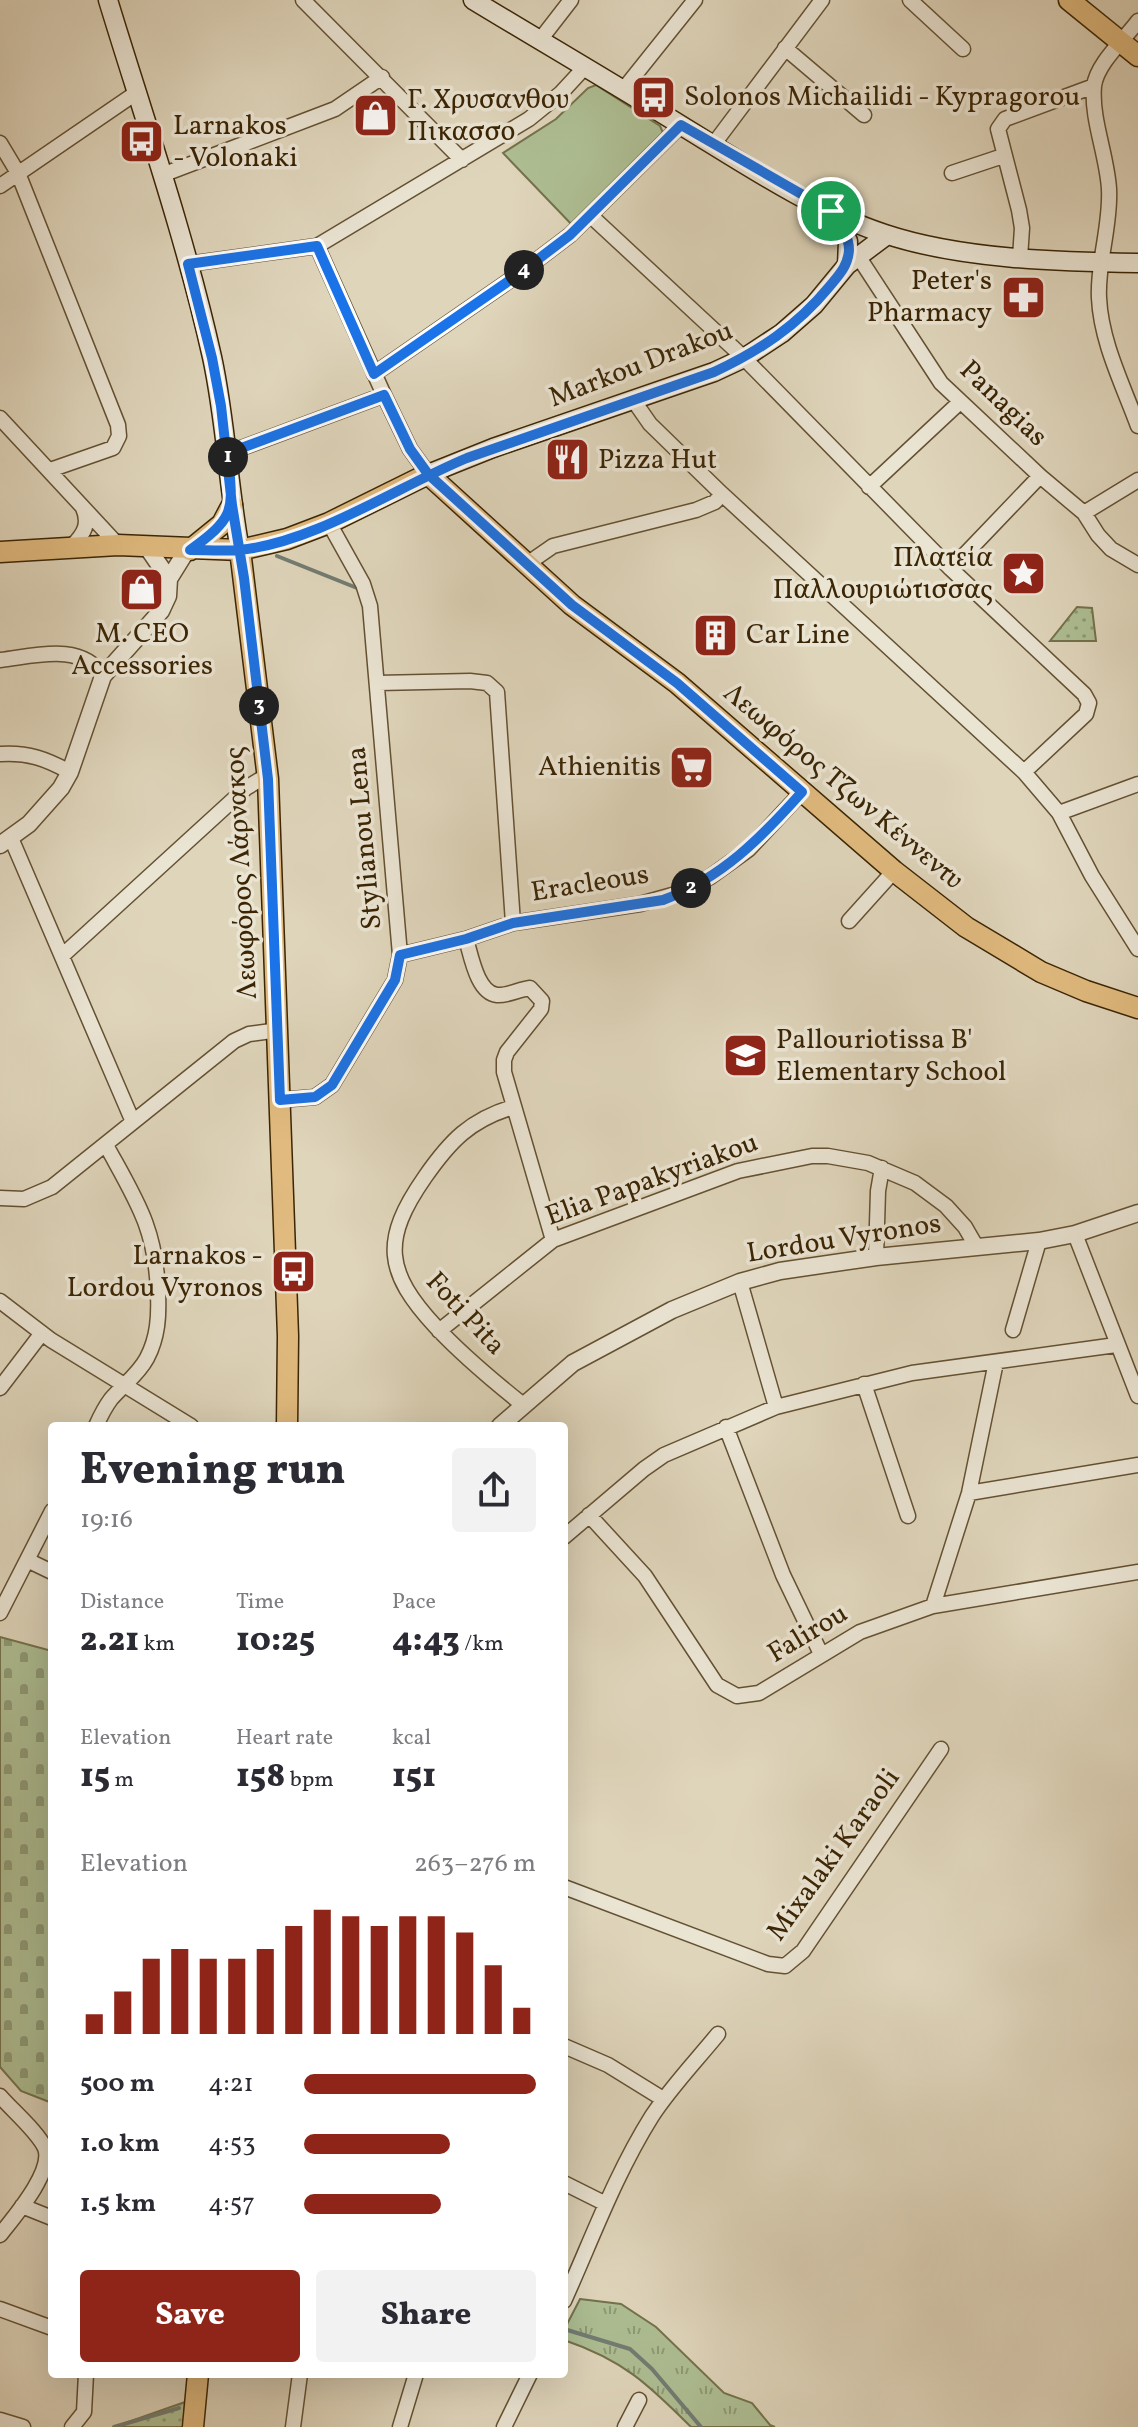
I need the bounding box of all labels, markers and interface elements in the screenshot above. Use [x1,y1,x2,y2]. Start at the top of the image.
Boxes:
bus stop icon: Solonos Michailidi - Kypragorou [629,73,677,121]
place label: Solonos Michailidi - Kypragorou [684,78,1080,117]
place label: Γ. Χρυσανθου Πικασσο [407,81,569,152]
shop icon: Γ. Χρυσανθου Πικασσο [352,92,400,140]
place label: Larnakos - Volonaki [173,107,298,178]
bus stop icon: Larnakos - Volonaki [118,118,166,166]
pin [797,177,865,245]
icon: arrive [809,189,853,233]
pin: 4 [504,250,544,290]
text: 4 [517,254,531,285]
place label: Peter's Pharmacy [867,262,992,333]
pharmacy icon: Peter's Pharmacy [999,273,1047,321]
street label: Markou Drakou [543,312,739,418]
street label: Panagias [950,352,1056,456]
restaurant icon: Pizza Hut [543,436,591,484]
pin: 1 [208,437,248,477]
text: 1 [224,441,232,472]
place label: Pizza Hut [598,441,717,480]
place label: Πλατεία Παλλουριώτισσας [773,539,993,610]
place icon: Πλατεία Παλλουριώτισσας [1000,550,1048,598]
shop icon: M. CEO Accessories [118,566,166,614]
building icon: Car Line [691,611,739,659]
place label: M. CEO Accessories [71,615,213,686]
place label: Car Line [746,616,850,655]
street label: Λεωφόρος Τζων Κέννεντυ [714,675,972,899]
pin: 3 [239,686,279,726]
text: 3 [253,690,265,721]
supermarket icon: Athienitis [668,743,716,791]
street label: Stylianou Lena [338,745,392,931]
street label: Λεωφόρος Λάρνακος [216,746,268,1000]
place label: Athienitis [538,748,661,787]
street label: Eracleous [528,855,652,913]
pin: 2 [671,868,711,908]
text: 2 [685,872,697,903]
place label: Pallouriotissa B' Elementary School [776,1021,1007,1092]
school or university icon: Pallouriotissa B' Elementary School [721,1032,769,1080]
street label: Elia Papakyriakou [540,1123,764,1237]
street label: Lordou Vyronos [744,1204,944,1274]
place label: Larnakos - Lordou Vyronos [67,1237,263,1308]
bus stop icon: Larnakos - Lordou Vyronos [270,1248,318,1296]
street label: Foti Pita [416,1264,514,1364]
text: Evening run [80,1441,346,1502]
button: share [452,1448,536,1532]
text: 19:16 [80,1502,133,1538]
text: Distance [80,1587,164,1618]
text: Time [236,1587,284,1618]
text: Pace [392,1587,436,1618]
street label: Falirou [760,1595,856,1673]
text: 2.21 [80,1618,139,1665]
text: 10:25 [236,1618,315,1665]
text: 4:43 [392,1618,460,1665]
text: km [139,1629,175,1660]
text: /km [460,1629,504,1660]
text: Elevation [80,1723,171,1754]
text: Heart rate [236,1723,333,1754]
text: kcal [392,1723,431,1754]
text: 15 [80,1754,110,1801]
text: 158 [236,1754,285,1801]
text: 151 [392,1754,436,1801]
street label: Mixalaki Karaoli [758,1761,910,1949]
text: m [110,1765,134,1796]
text: bpm [285,1765,334,1796]
text: Elevation [80,1846,188,1882]
text: 263–276 m [414,1846,536,1882]
text: 500 m [80,2066,155,2102]
text: 4:21 [208,2066,254,2102]
text: 1.0 km [80,2126,160,2162]
text: 4:53 [208,2126,256,2162]
text: 1.5 km [80,2186,156,2222]
text: 4:57 [208,2186,255,2222]
button: Save [80,2270,300,2362]
button: Share [316,2270,536,2362]

